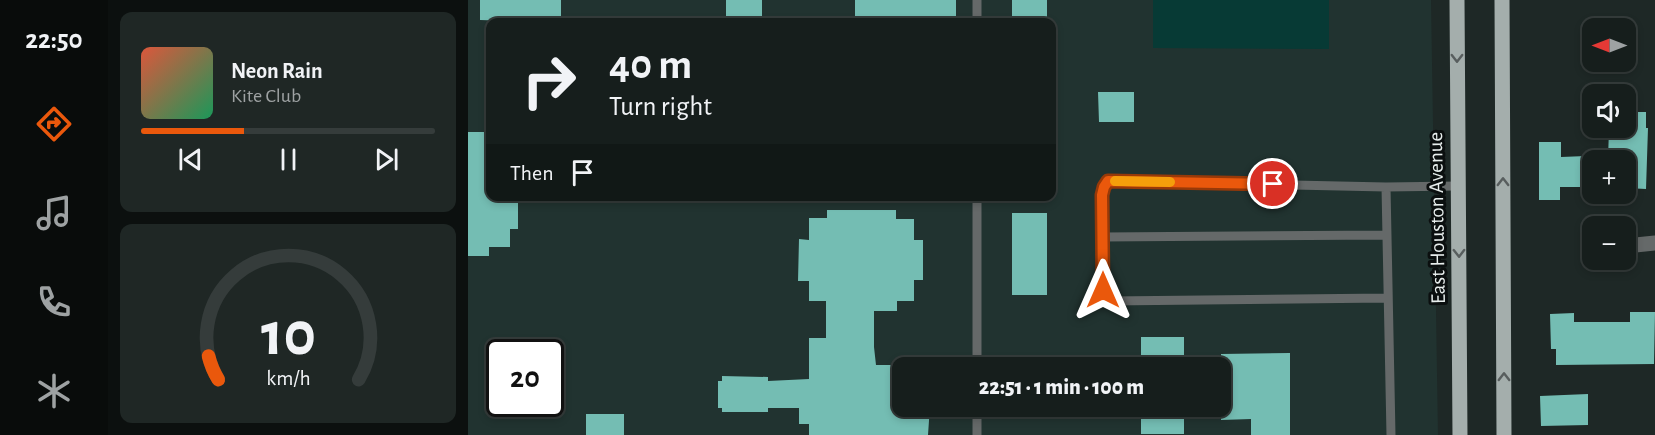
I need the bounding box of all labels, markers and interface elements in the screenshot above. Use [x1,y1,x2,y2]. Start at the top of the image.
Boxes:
north arrow [1582,18,1636,72]
map controls [1582,18,1636,270]
text: 22:50 [25,26,83,53]
icon: right [510,42,588,120]
text: 40 m [609,44,692,86]
one-way arrow [1451,54,1463,63]
text: Neon Rain [231,60,323,82]
button: sound [1582,84,1636,138]
text: Kite Club [231,86,301,106]
text: Turn right [609,93,712,120]
icon: directions [33,103,75,145]
street label: East Houston Avenue [1425,132,1449,304]
icon: previous [174,143,207,176]
icon: pause [272,143,305,176]
icon: next [370,143,403,176]
button: + [1582,150,1636,204]
icon: arrive [566,156,599,189]
pin [1247,158,1298,209]
text: Then [510,162,554,184]
icon: arrive [1256,167,1289,200]
one-way arrow [1497,177,1509,186]
icon: music [33,192,75,234]
button: − [1582,216,1636,270]
one-way arrow [1453,249,1465,258]
position arrow [1071,258,1135,322]
icon: phone [33,281,75,323]
text: 10 [261,304,315,366]
speed limit sign: 20 [486,339,564,417]
text: km/h [266,369,310,390]
icon: climate [33,370,75,412]
one-way arrow [1498,372,1510,381]
text: 22:51 · 1 min · 100 m [979,376,1144,398]

